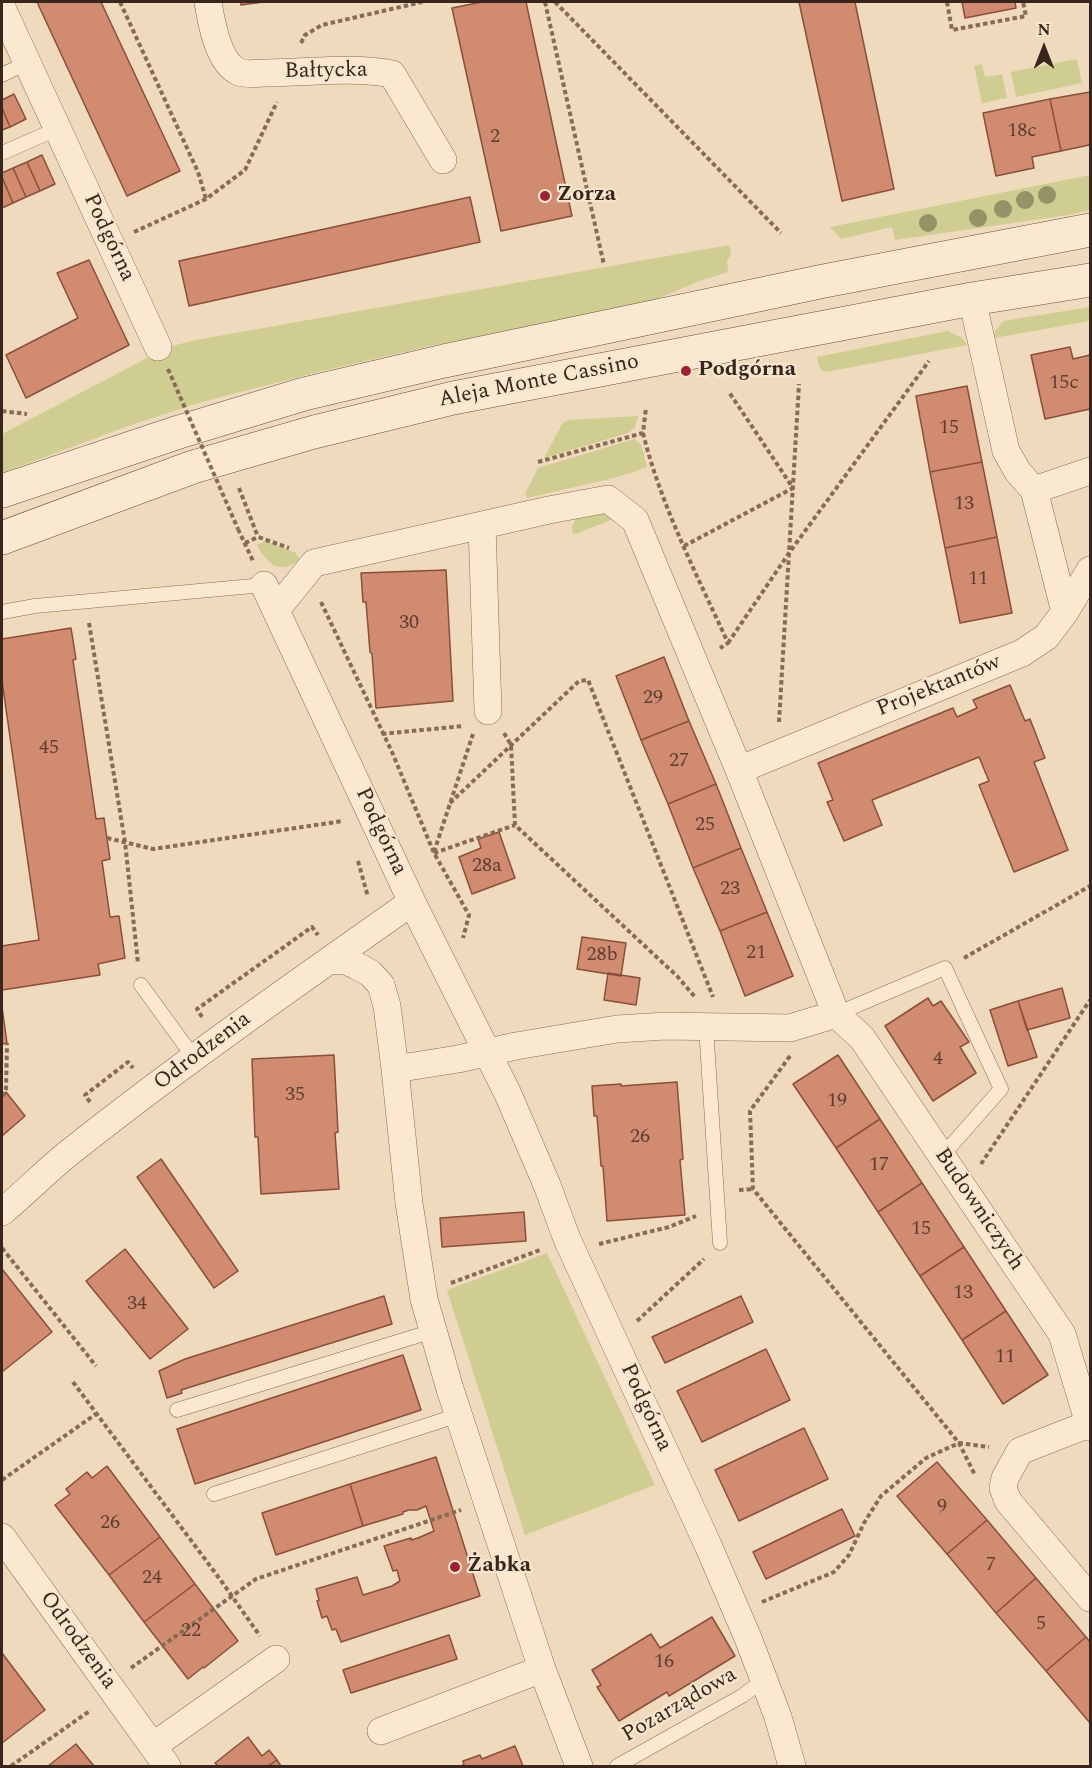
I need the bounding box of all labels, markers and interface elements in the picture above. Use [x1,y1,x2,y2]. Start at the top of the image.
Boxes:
north arrow [1014,18,1074,78]
text: N [1037,18,1051,42]
street label: Bałtycka [284,58,368,86]
house number: 18c [1007,120,1037,144]
house number: 2 [490,126,500,150]
place label: Zorza [557,183,616,209]
marker: Zorza [538,189,552,203]
street label: Podgórna [76,190,140,286]
street label: Aleja Monte Cassino [437,350,641,414]
place label: Podgórna [698,358,796,384]
marker: Podgórna [679,364,693,378]
house number: 15c [1049,372,1079,396]
house number: 15 [939,417,959,441]
house number: 13 [954,493,974,517]
house number: 11 [968,568,988,592]
house number: 30 [399,612,419,636]
street label: Projektantów [873,650,1005,724]
house number: 29 [643,687,663,711]
house number: 45 [39,737,59,761]
house number: 27 [669,750,689,774]
street label: Podgórna [348,784,412,880]
house number: 25 [695,814,715,838]
house number: 28a [472,855,502,879]
house number: 23 [720,878,740,902]
house number: 21 [746,942,766,966]
house number: 28b [586,944,618,968]
street label: Odrodzenia [149,1007,257,1097]
house number: 4 [933,1048,943,1072]
house number: 35 [285,1084,305,1108]
house number: 19 [827,1090,847,1114]
house number: 26 [630,1126,650,1150]
street label: Budowniczych [927,1144,1029,1276]
house number: 17 [869,1154,889,1178]
house number: 15 [911,1218,931,1242]
house number: 13 [953,1282,973,1306]
house number: 34 [127,1293,147,1317]
house number: 11 [995,1346,1015,1370]
street label: Podgórna [613,1360,677,1456]
house number: 9 [937,1496,947,1520]
house number: 26 [100,1512,120,1536]
place label: Żabka [467,1554,531,1580]
house number: 7 [986,1554,996,1578]
marker: Żabka [448,1560,462,1574]
house number: 24 [142,1567,162,1591]
street label: Odrodzenia [33,1587,121,1695]
house number: 5 [1036,1613,1046,1637]
house number: 22 [181,1620,201,1644]
house number: 16 [654,1651,674,1675]
street label: Pozarządowa [618,1663,742,1749]

